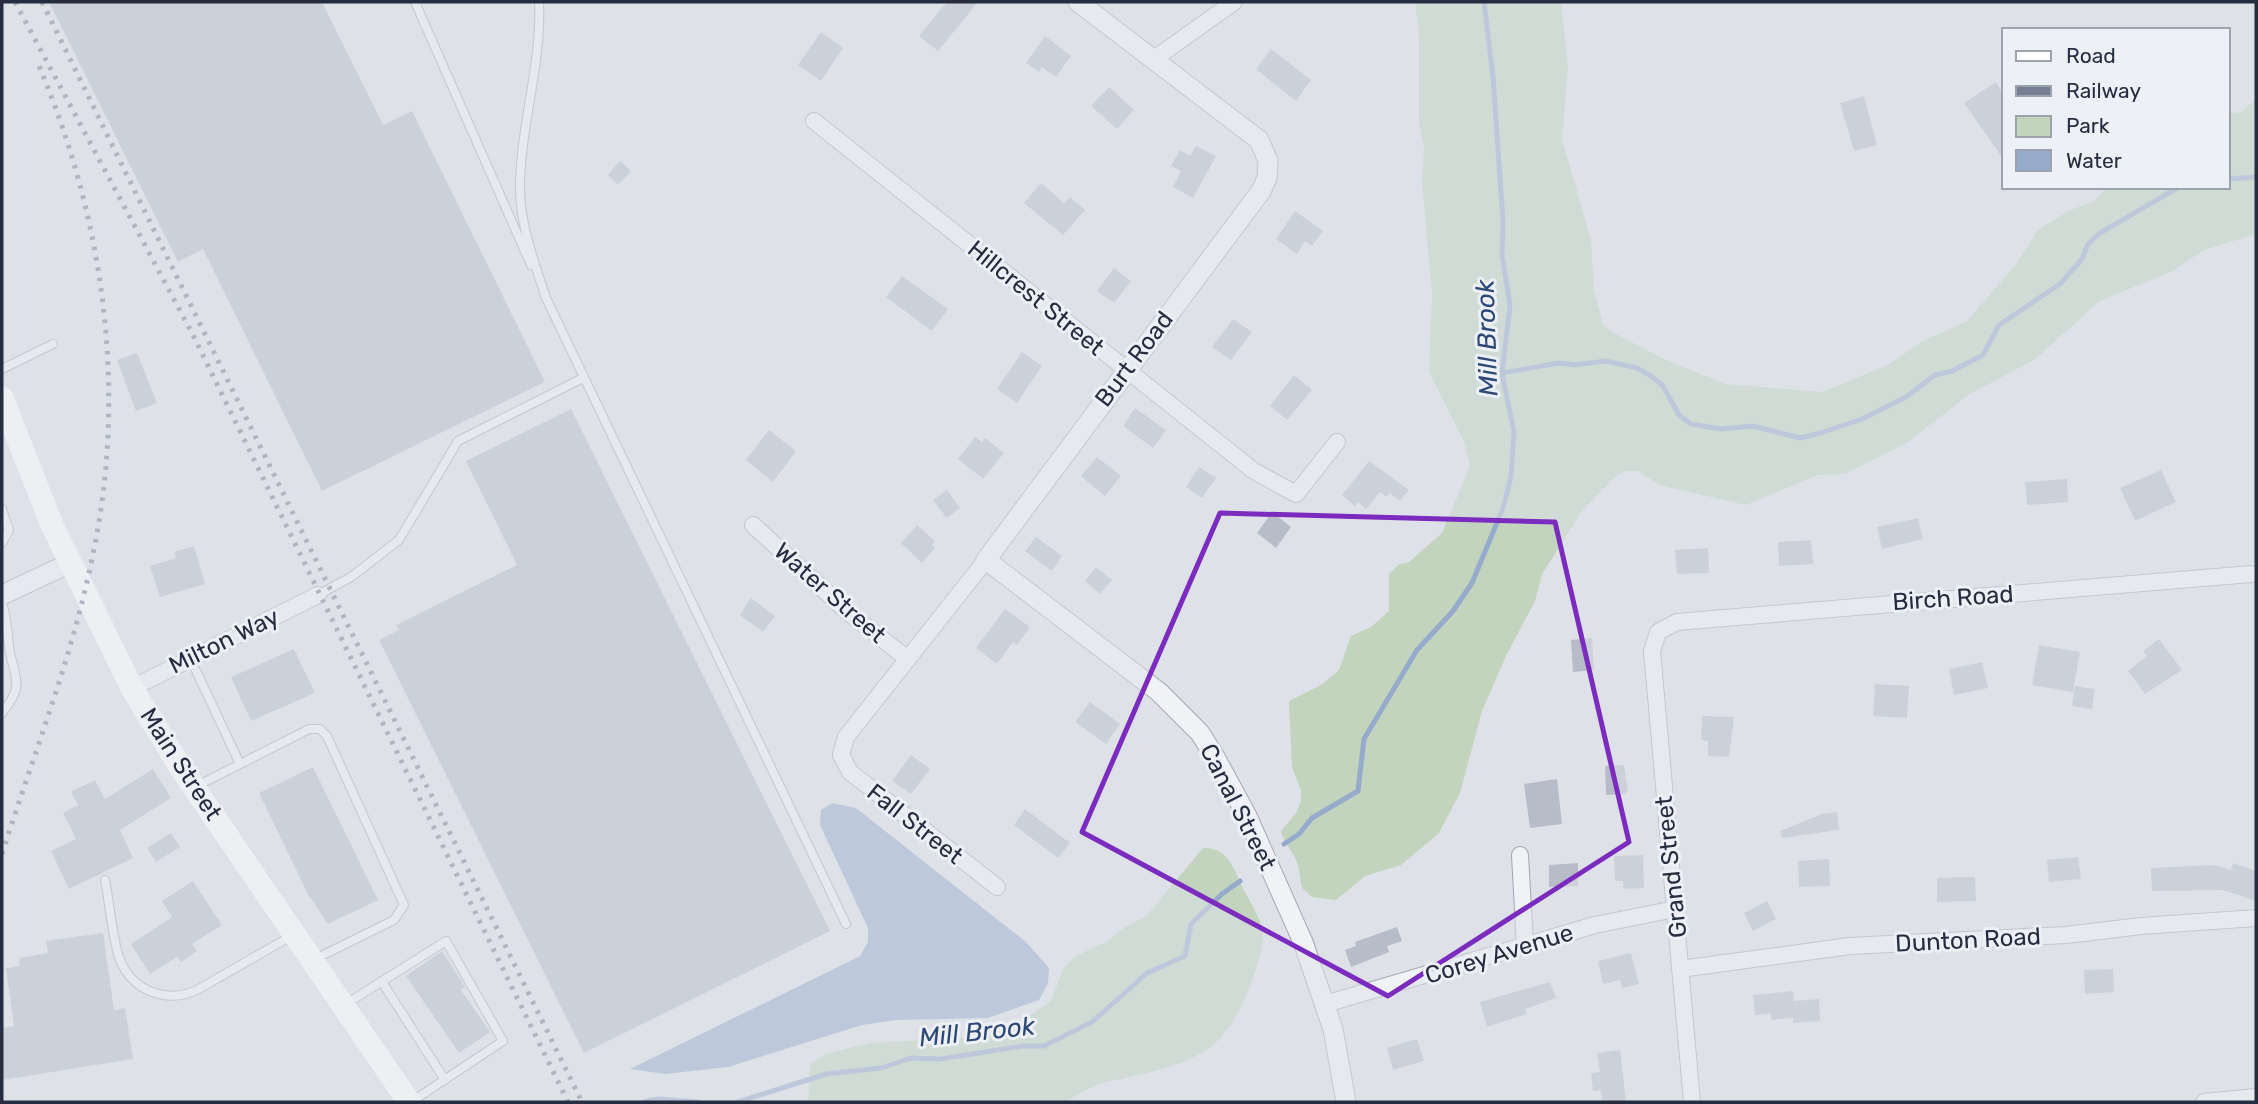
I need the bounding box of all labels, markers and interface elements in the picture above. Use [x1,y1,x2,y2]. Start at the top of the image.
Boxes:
legend [2002,28,2230,189]
text: Road [2066,43,2116,68]
text: Railway [2066,78,2141,103]
text: Park [2066,113,2110,138]
text: Water [2066,148,2122,173]
street label: Hillcrest Street [962,235,1110,361]
water label: Mill Brook [1469,279,1505,397]
street label: Burt Road [1089,306,1179,412]
street label: Water Street [769,537,891,649]
street label: Birch Road [1891,580,2015,616]
street label: Milton Way [164,602,284,680]
street label: Main Street [134,703,228,825]
street label: Canal Street [1194,739,1282,875]
street label: Fall Street [862,778,968,870]
street label: Grand Street [1650,795,1692,939]
street label: Corey Avenue [1421,918,1577,990]
street label: Dunton Road [1894,922,2042,958]
water label: Mill Brook [917,1010,1037,1054]

